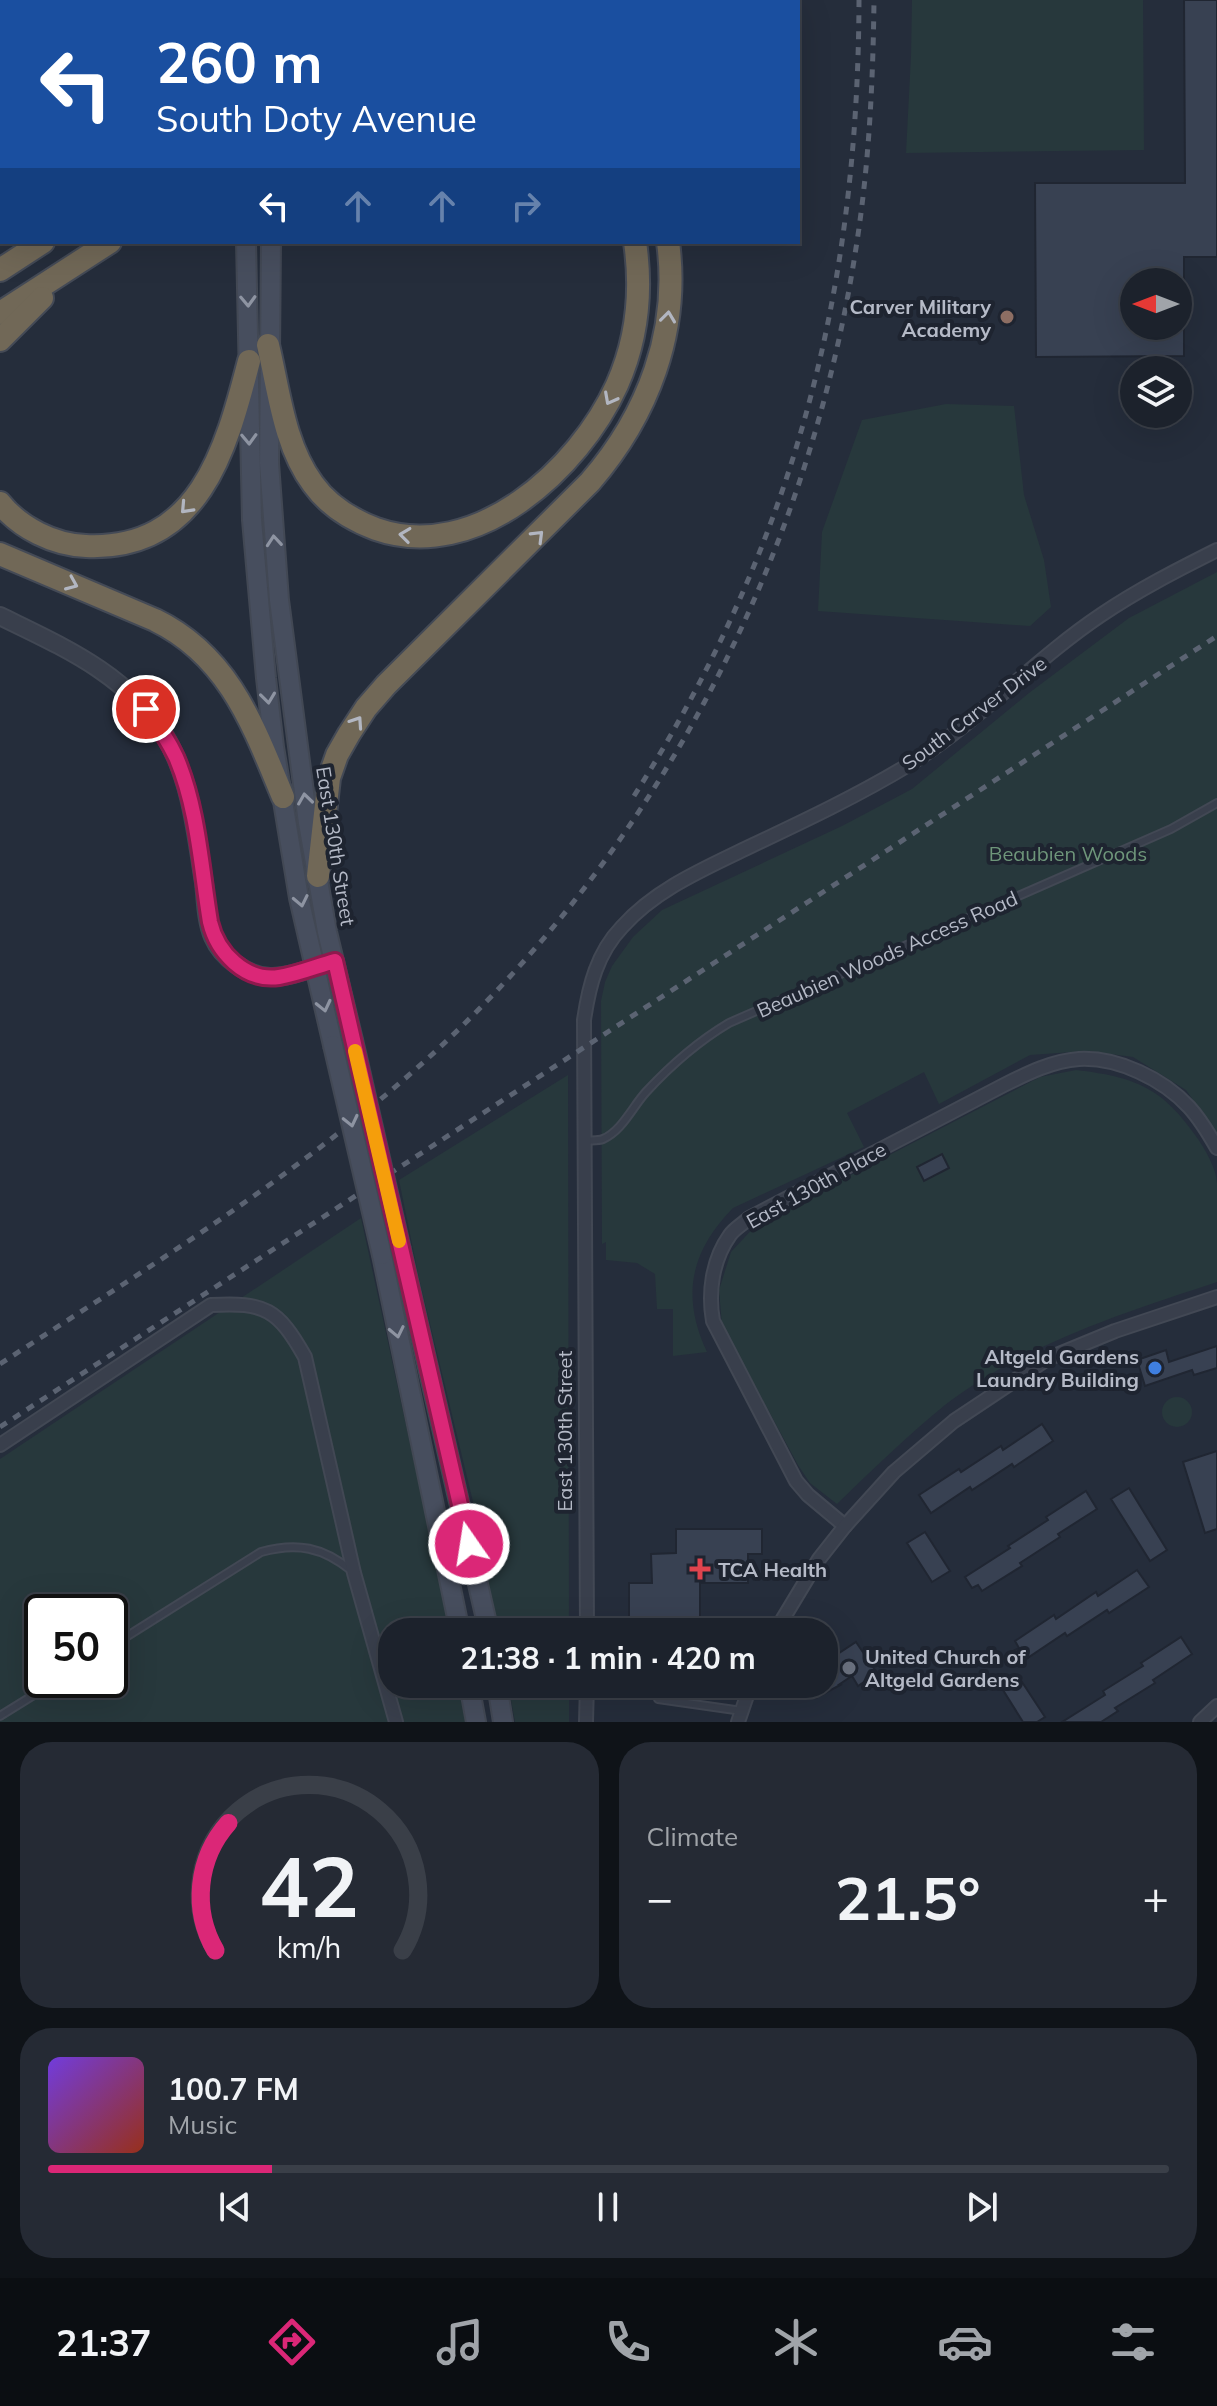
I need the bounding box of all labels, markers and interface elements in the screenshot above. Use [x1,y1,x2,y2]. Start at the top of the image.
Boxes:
text: 260 m [156,27,323,97]
icon: left [24,32,128,136]
text: South Doty Avenue [156,96,477,141]
icon: left [252,184,296,228]
icon: ahead [336,184,380,228]
icon: ahead [420,184,464,228]
icon: right [504,184,548,228]
north arrow [1120,268,1192,340]
map controls [1120,268,1192,428]
place label: Carver Military Academy [849,294,991,342]
one-way arrow [240,295,257,308]
marker: Carver Military Academy [998,308,1016,326]
one-way arrow [659,310,676,323]
button: layers [1120,356,1192,428]
one-way arrow [604,391,619,405]
one-way arrow [241,433,258,446]
one-way arrow [181,499,195,513]
one-way arrow [398,526,411,543]
one-way arrow [529,531,543,545]
one-way arrow [266,534,283,547]
one-way arrow [64,575,78,591]
street label: South Carver Drive [897,650,1051,776]
pin [112,675,180,743]
icon: arrive [124,687,168,731]
one-way arrow [260,692,277,705]
one-way arrow [347,716,362,730]
street label: East 130th Street [311,765,361,927]
one-way arrow [297,793,314,806]
park label: Beaubien Woods [989,841,1147,866]
street label: Beaubien Woods Access Road [753,885,1021,1023]
one-way arrow [292,894,309,908]
one-way arrow [315,998,332,1012]
one-way arrow [342,1114,359,1127]
street label: East 130th Place [742,1136,890,1234]
one-way arrow [388,1325,405,1339]
place label: Altgeld Gardens Laundry Building [976,1344,1139,1392]
street label: East 130th Street [552,1351,577,1511]
marker: Altgeld Gardens Laundry Building [1146,1359,1164,1377]
position arrow [427,1502,511,1586]
place label: TCA Health [718,1557,827,1582]
marker: TCA Health [689,1558,711,1580]
speed limit sign: 50 [24,1594,128,1698]
text: 21:38 · 1 min · 420 m [460,1639,756,1677]
place label: United Church of Altgeld Gardens [865,1644,1026,1692]
marker: United Church of Altgeld Gardens [840,1659,858,1677]
text: Climate [647,1820,738,1853]
text: 42 [259,1833,359,1938]
text: 21.5° [835,1860,981,1935]
text: − [647,1870,673,1925]
text: + [1143,1870,1169,1925]
text: km/h [277,1929,342,1965]
text: 100.7 FM [168,2070,299,2108]
text: Music [168,2108,237,2141]
icon: previous [213,2185,257,2229]
icon: pause [586,2185,630,2229]
icon: next [960,2185,1004,2229]
icon: directions [264,2314,320,2370]
icon: music [432,2314,488,2370]
icon: phone [600,2314,656,2370]
icon: climate [768,2314,824,2370]
icon: car [937,2314,993,2370]
icon: filters [1105,2314,1161,2370]
text: 21:37 [56,2320,151,2365]

